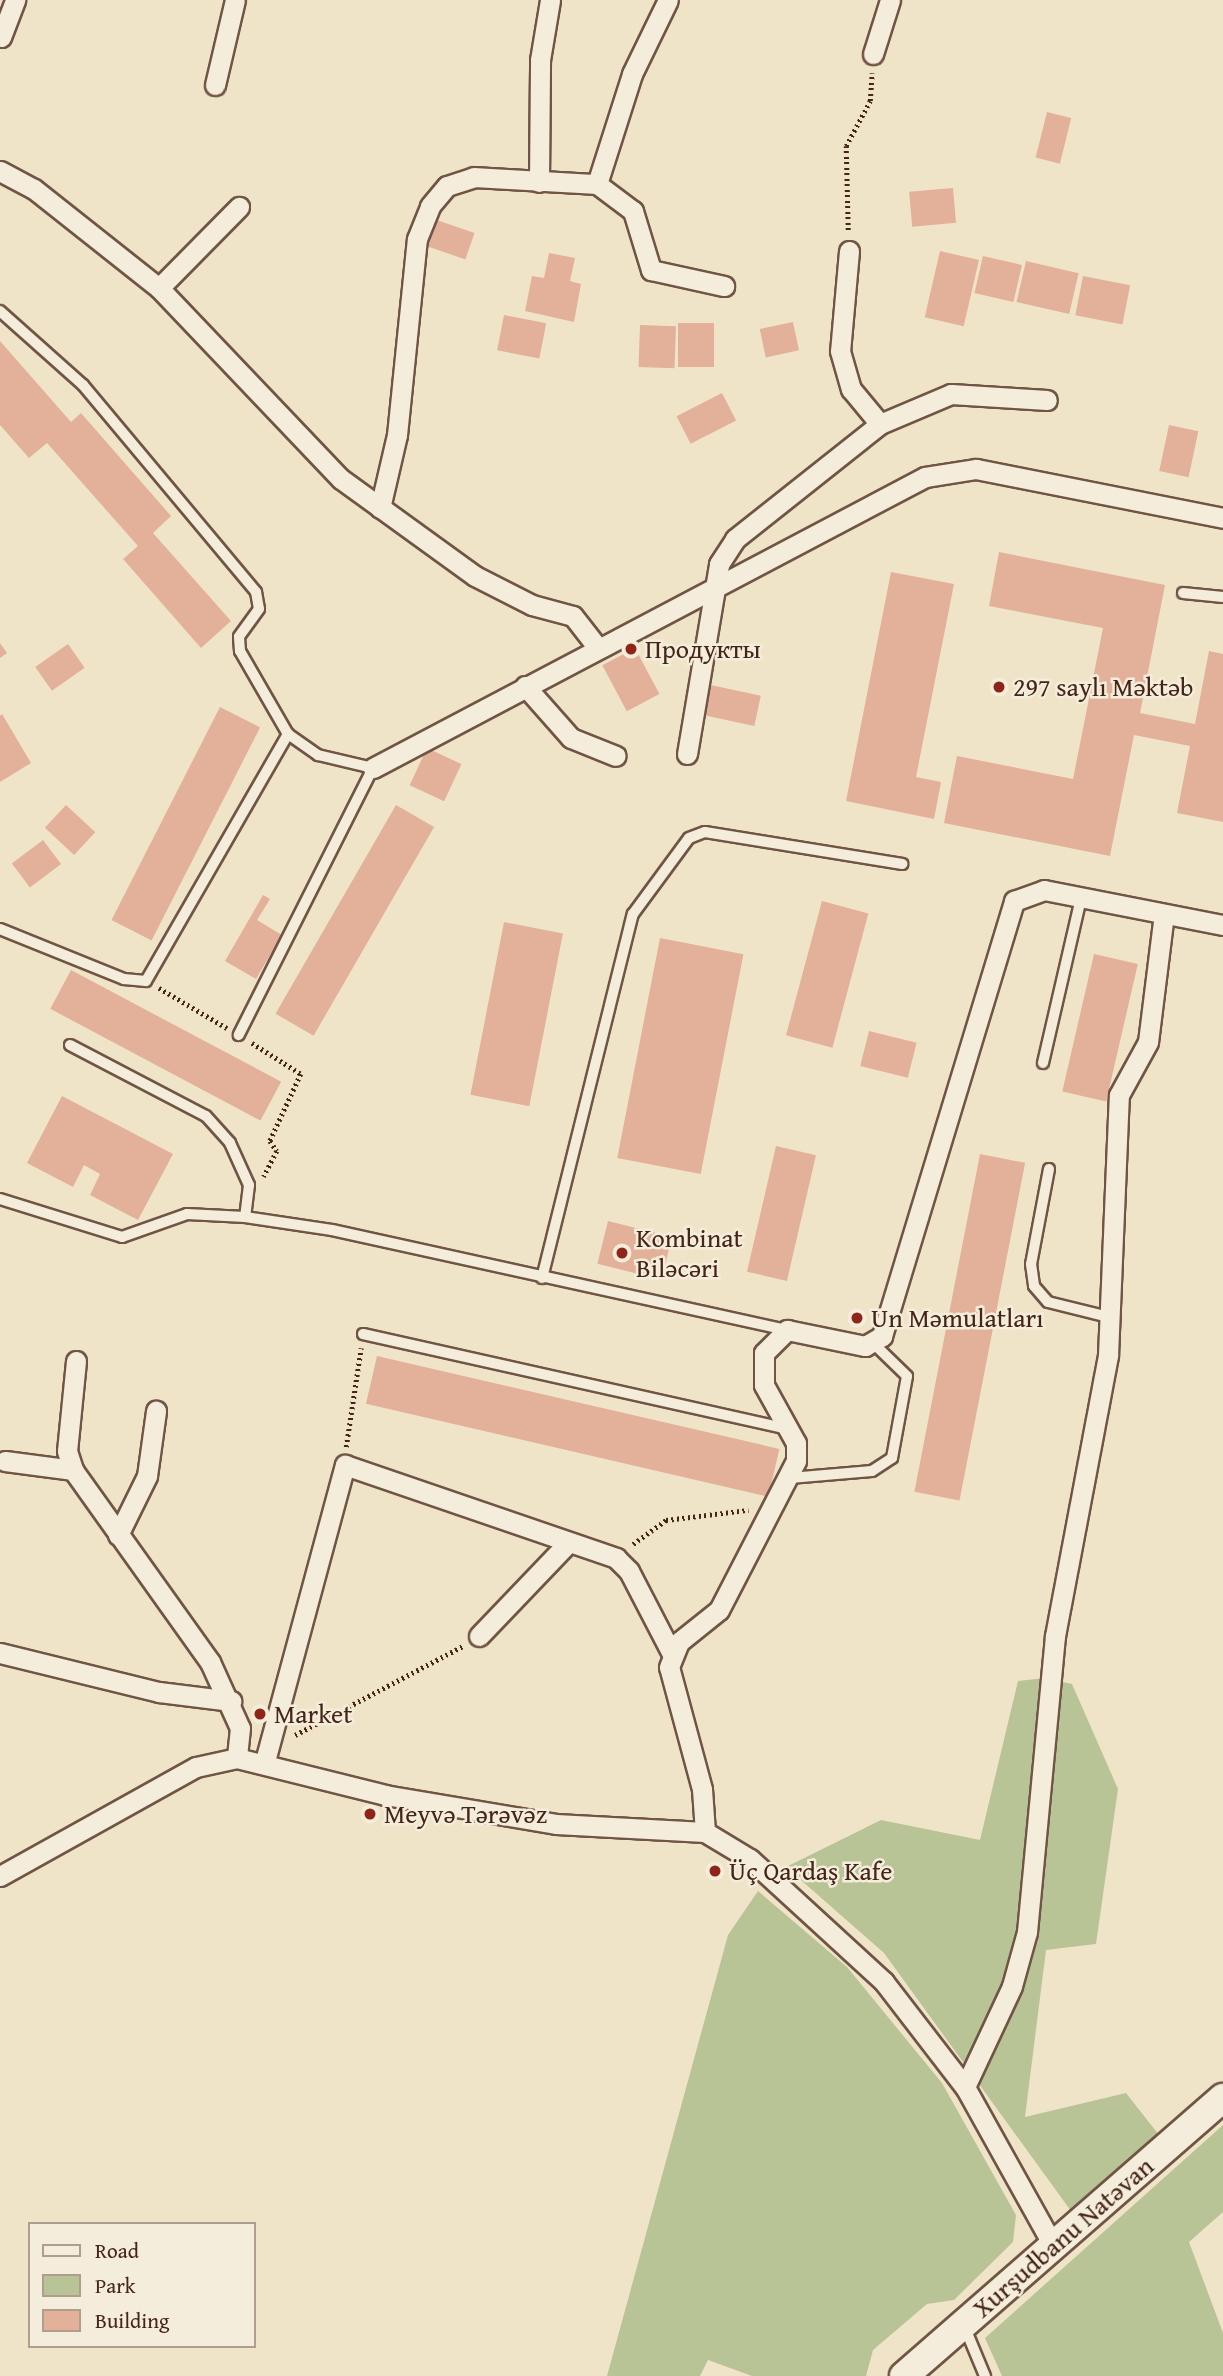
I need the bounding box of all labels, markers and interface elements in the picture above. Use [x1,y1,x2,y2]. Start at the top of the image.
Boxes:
place label: Продукты [645,633,761,665]
marker: Продукты [623,641,639,657]
place label: 297 saylı Məktəb [1013,671,1193,703]
marker: 297 saylı Məktəb [991,679,1007,695]
place label: Kombinat Biləcəri [636,1222,743,1284]
marker: Kombinat Biləcəri [614,1245,630,1261]
place label: Un Məmulatları [871,1302,1044,1334]
marker: Un Məmulatları [849,1310,865,1326]
place label: Market [274,1698,352,1730]
marker: Market [252,1706,268,1722]
place label: Meyvə Tərəvəz [384,1798,547,1830]
marker: Meyvə Tərəvəz [362,1806,378,1822]
place label: Üç Qardaş Kafe [729,1855,892,1887]
marker: Üç Qardaş Kafe [707,1863,723,1879]
street label: Xurşudbanu Natəvan [966,2150,1160,2324]
legend [28,2222,256,2348]
text: Road [95,2235,139,2266]
text: Park [95,2270,136,2301]
text: Building [95,2305,169,2336]

